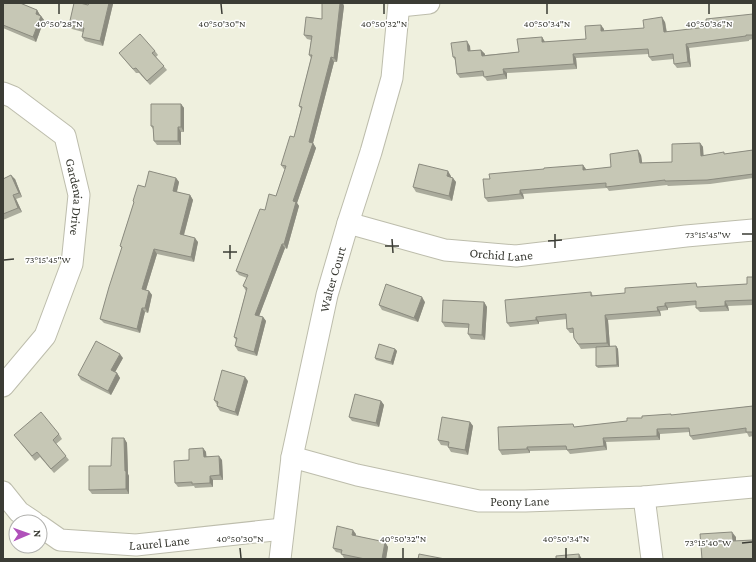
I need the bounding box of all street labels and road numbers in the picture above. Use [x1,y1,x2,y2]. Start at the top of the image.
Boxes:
street label: Gardenia Drive [63,157,86,237]
street label: Walter Court [317,244,349,314]
street label: Orchid Lane [469,245,534,264]
street label: Peony Lane [490,493,550,509]
street label: Laurel Lane [129,532,191,553]

